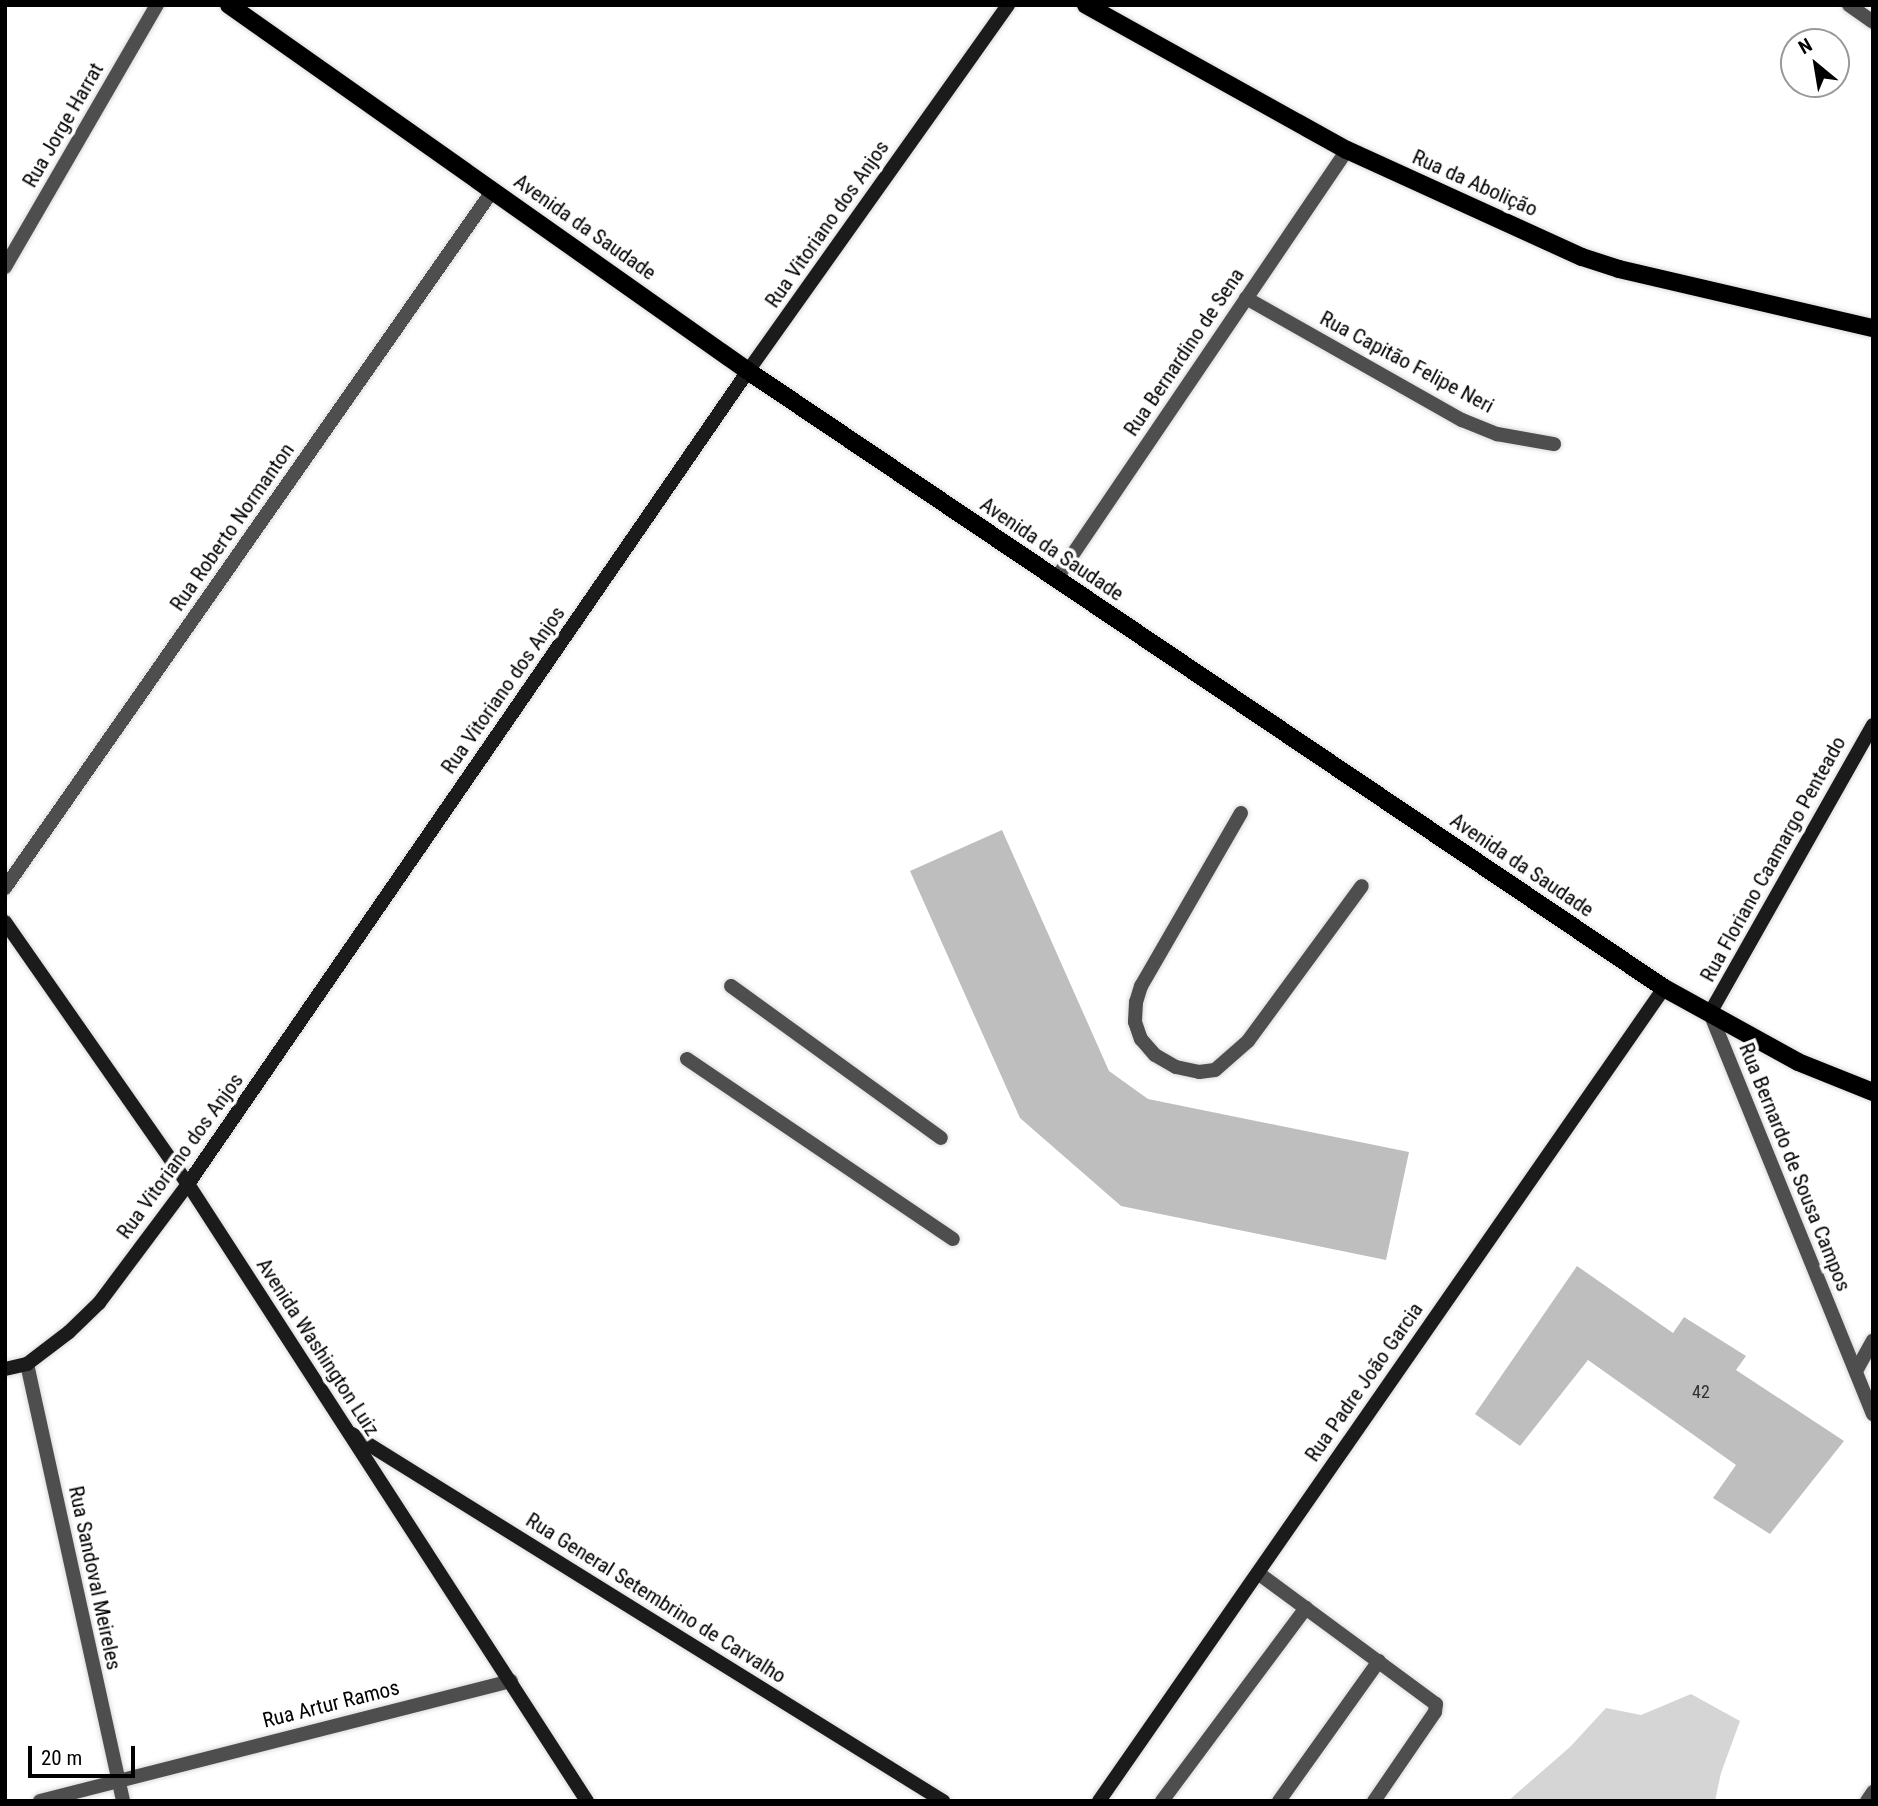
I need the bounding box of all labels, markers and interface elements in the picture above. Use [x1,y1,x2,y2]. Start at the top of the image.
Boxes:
north arrow [1780,28,1850,98]
text: N [1794,33,1816,59]
street label: Rua Jorge Harrat [17,58,109,192]
street label: Rua Vitoriano dos Anjos [760,135,894,313]
street label: Rua da Abolição [1408,144,1542,222]
street label: Avenida da Saudade [509,169,661,285]
street label: Rua Bernardino de Sena [1118,263,1250,441]
street label: Rua Capitão Felipe Neri [1316,305,1498,419]
street label: Rua Roberto Normanton [165,438,299,616]
street label: Avenida da Saudade [975,492,1129,606]
street label: Rua Vitoriano dos Anjos [436,601,570,779]
street label: Rua Floriano Caamargo Penteado [1695,732,1851,986]
street label: Avenida da Saudade [1445,808,1599,922]
street label: Rua Bernardo de Sousa Campos [1734,1039,1856,1295]
street label: Rua Vitoriano dos Anjos [111,1068,249,1244]
street label: Avenida Washington Luiz [251,1253,385,1441]
street label: Rua Padre João Garcia [1300,1298,1428,1466]
house number: 42 [1692,1381,1710,1403]
street label: Rua Sandoval Meireles [63,1484,127,1672]
street label: Rua General Setembrino de Carvalho [521,1507,791,1689]
street label: Rua Artur Ramos [260,1675,402,1733]
scale bar [32,1732,138,1776]
text: 20 m [41,1746,82,1770]

